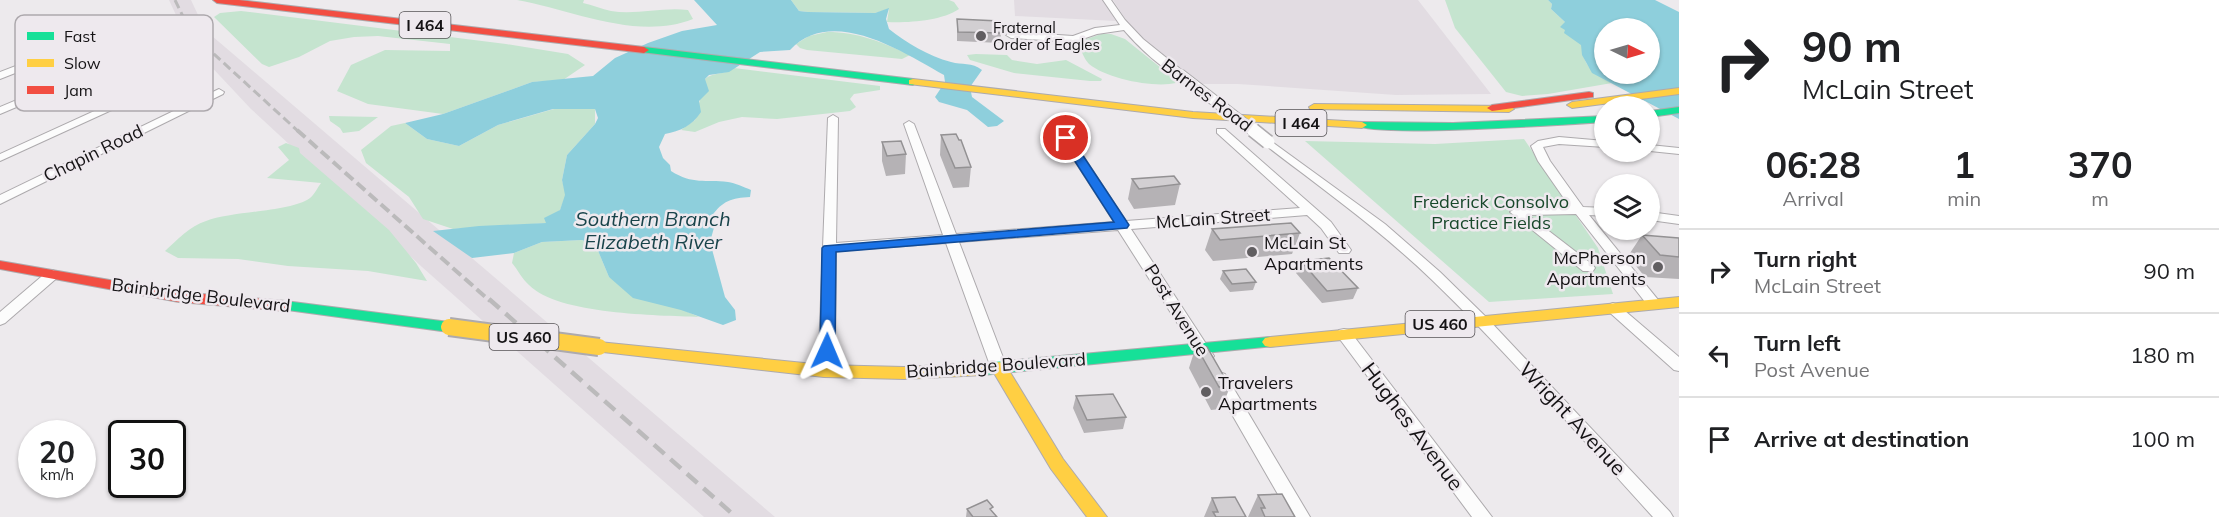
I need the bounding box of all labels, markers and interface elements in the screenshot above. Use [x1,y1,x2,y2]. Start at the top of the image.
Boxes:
road number: I 464 [400,12,450,38]
legend [15,15,213,111]
place label: Fraternal Order of Eagles [993,18,1100,54]
north arrow [1594,18,1660,84]
map controls [1594,18,1660,240]
text: 90 m [1802,20,1902,73]
icon: right [1703,24,1781,102]
text: Fast [64,26,96,46]
marker: Fraternal Order of Eagles [974,29,988,43]
text: Slow [64,53,101,73]
street label: Barnes Road [1157,53,1257,137]
text: McLain Street [1802,72,1973,106]
text: Jam [64,80,93,100]
button: search [1594,96,1660,162]
road number: I 464 [1276,110,1326,136]
pin [1040,112,1091,163]
street label: Chapin Road [39,119,147,187]
icon: arrive [1049,121,1082,154]
text: 06:28 [1765,142,1861,187]
text: 1 [1953,142,1975,187]
text: 370 [2068,142,2133,187]
button: layers [1594,174,1660,240]
text: Arrival [1783,186,1844,211]
text: min [1947,186,1981,211]
text: m [2091,186,2109,211]
park label: Frederick Consolvo Practice Fields [1413,190,1569,234]
street label: McLain Street [1155,203,1271,233]
water label: Southern Branch Elizabeth River [575,206,731,254]
place label: McLain St Apartments [1264,231,1364,275]
marker: McLain St Apartments [1245,245,1259,259]
text: Turn right [1754,245,1857,273]
place label: McPherson Apartments [1546,246,1646,290]
icon: right [1703,255,1736,288]
text: 90 m [2144,257,2195,285]
street label: Post Avenue [1140,260,1214,360]
marker: McPherson Apartments [1651,260,1665,274]
street label: Bainbridge Boulevard [110,273,292,317]
text: McLain Street [1754,273,1881,298]
road number: US 460 [1406,311,1474,337]
position arrow [795,319,859,383]
road number: US 460 [490,324,558,350]
text: Turn left [1754,329,1841,357]
icon: left [1703,339,1736,372]
text: 180 m [2130,341,2195,369]
street label: Bainbridge Boulevard [905,347,1087,383]
street label: Wright Avenue [1514,356,1632,480]
street label: Hughes Avenue [1356,357,1470,495]
text: Post Avenue [1754,357,1870,382]
place label: Travelers Apartments [1218,371,1318,415]
marker: Travelers Apartments [1199,385,1213,399]
speed limit sign: 30 [108,420,186,498]
icon: arrive [1703,423,1736,456]
text: Arrive at destination [1754,425,1969,453]
text: 100 m [2130,425,2195,453]
text: 20 [39,433,75,471]
text: km/h [40,465,74,484]

